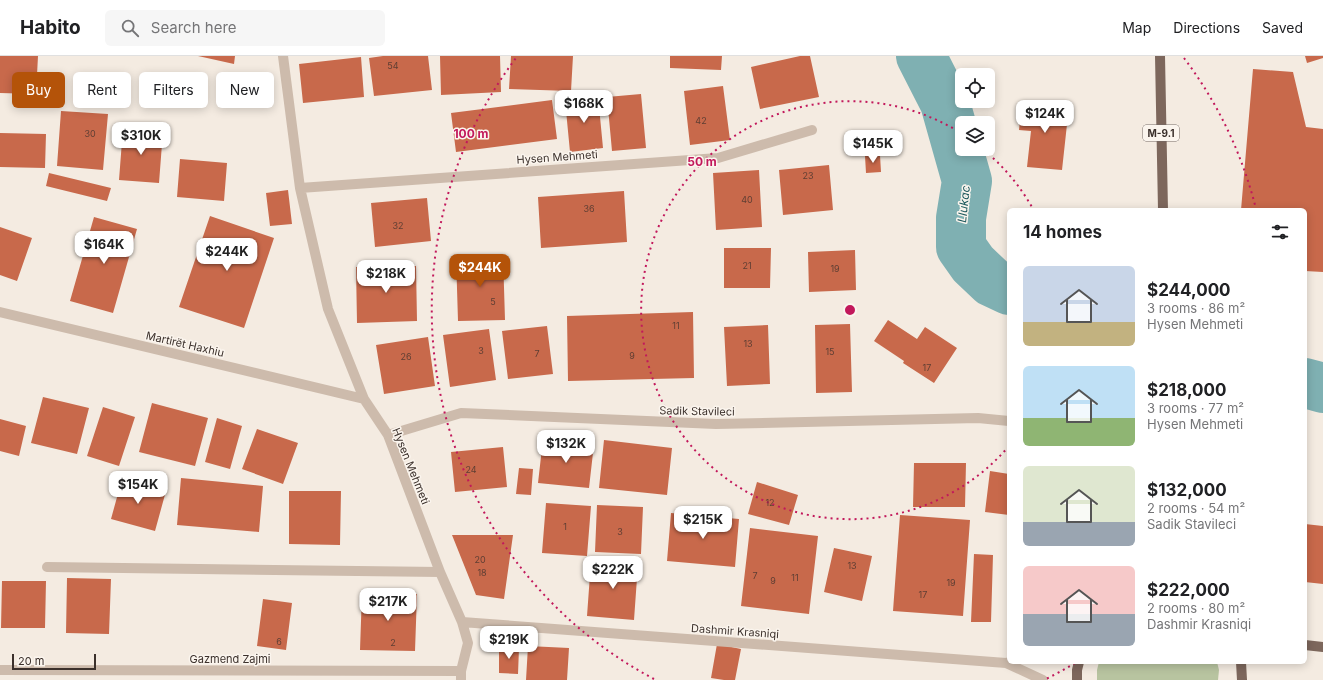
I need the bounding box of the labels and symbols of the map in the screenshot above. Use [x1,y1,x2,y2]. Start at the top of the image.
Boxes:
house number: 54 [387,60,399,71]
pin: $168K [556,90,612,124]
pin: $124K [1017,100,1073,134]
house number: 42 [695,115,707,126]
pin: $310K [113,122,169,156]
road number: M-9.1 [1143,125,1179,141]
text: 100 m [453,126,489,141]
house number: 30 [84,128,96,139]
pin: $145K [845,130,901,164]
street label: Hysen Mehmeti [516,147,598,167]
text: 50 m [687,154,717,169]
house number: 23 [802,170,814,181]
water label: Llukac [954,184,973,223]
house number: 40 [741,194,753,205]
house number: 36 [583,203,595,214]
house number: 32 [392,220,404,231]
pin: $164K [76,231,132,265]
pin: $244K [199,238,255,272]
pin: $244K [452,254,508,288]
pin: $218K [358,260,414,294]
house number: 21 [742,260,752,271]
house number: 19 [830,263,840,274]
house number: 5 [490,296,496,307]
centre of rings [843,303,857,317]
house number: 11 [672,320,680,331]
street label: Martirët Haxhiu [145,328,225,360]
house number: 13 [743,338,753,349]
house number: 3 [478,345,484,356]
house number: 15 [825,346,835,357]
house number: 7 [534,348,540,359]
house number: 9 [629,350,635,361]
house number: 26 [400,351,412,362]
house number: 17 [923,362,931,373]
street label: Sadik Stavileci [659,403,735,419]
street label: Hysen Mehmeti [389,426,433,506]
pin: $132K [538,430,594,464]
house number: 24 [465,464,477,475]
pin: $154K [110,471,166,505]
house number: 12 [765,497,775,508]
pin: $215K [675,506,731,540]
house number: 1 [563,521,567,532]
house number: 3 [617,526,623,537]
house number: 20 [474,554,486,565]
pin: $222K [585,556,641,590]
house number: 13 [847,560,857,571]
house number: 18 [477,567,487,578]
house number: 7 [752,570,758,581]
house number: 11 [791,572,799,583]
house number: 9 [770,575,776,586]
house number: 19 [946,577,956,588]
pin: $217K [360,588,416,622]
house number: 17 [919,589,927,600]
street label: Dashmir Krasniqi [691,621,779,641]
pin: $219K [481,626,537,660]
house number: 6 [276,636,282,647]
house number: 2 [390,637,396,648]
scale bar [12,652,96,671]
street label: Gazmend Zajmi [190,652,270,666]

